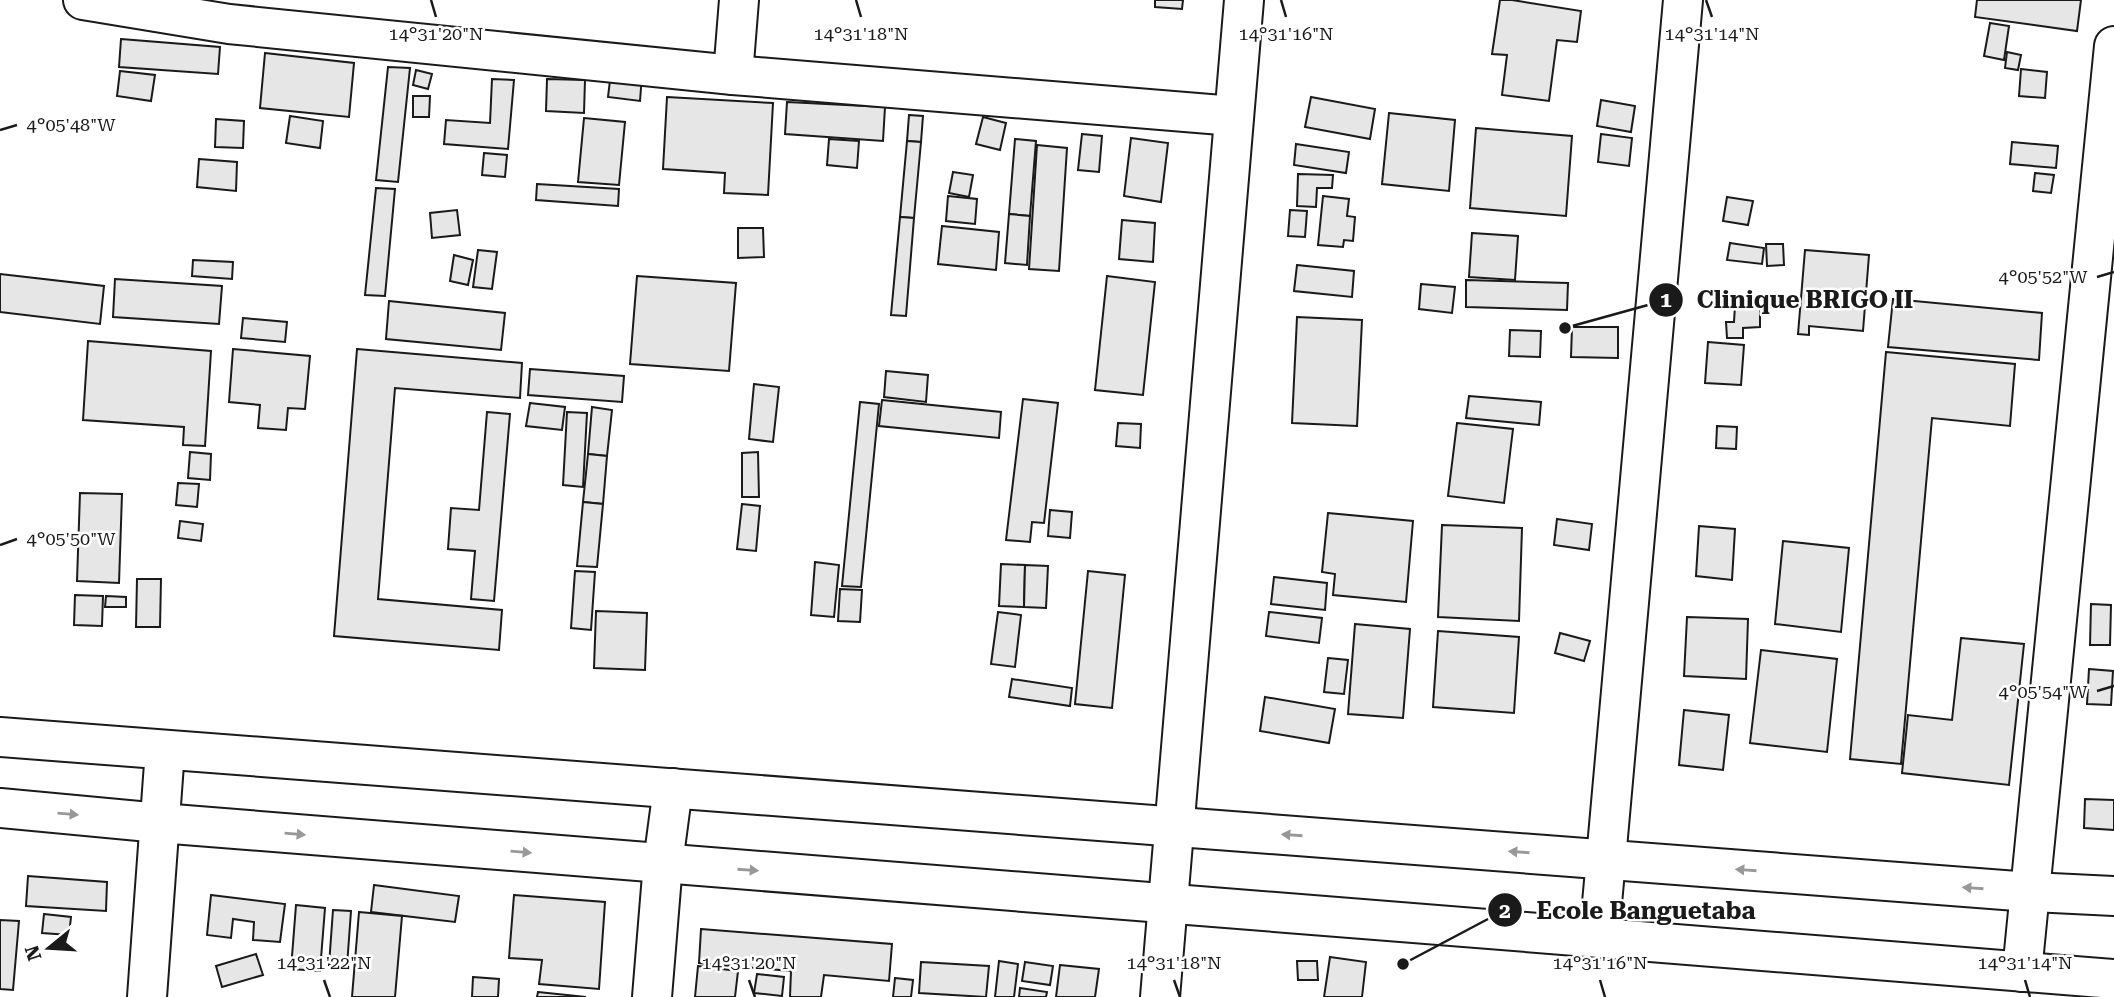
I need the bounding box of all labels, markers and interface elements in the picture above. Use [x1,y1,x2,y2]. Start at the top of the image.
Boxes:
text: 14°31'20"N [389,23,483,44]
text: 14°31'18"N [814,23,908,44]
text: 14°31'16"N [1239,23,1333,44]
text: 14°31'14"N [1665,23,1759,44]
text: 4°05'48"W [27,114,116,135]
text: 4°05'52"W [1999,266,2088,287]
callout: Clinique BRIGO II [1648,278,1928,323]
text: Clinique BRIGO II [1697,286,1913,314]
text: 1 [1660,288,1672,312]
text: 4°05'50"W [27,528,116,549]
text: 4°05'54"W [1999,681,2088,702]
one-way arrow [57,809,79,820]
one-way arrow [284,829,306,840]
one-way arrow [1281,829,1303,840]
one-way arrow [1508,846,1530,857]
one-way arrow [511,847,533,858]
one-way arrow [1735,864,1757,875]
one-way arrow [737,865,759,876]
one-way arrow [1961,882,1983,893]
callout: Ecole Banguetaba [1487,888,1769,933]
text: Ecole Banguetaba [1536,897,1756,925]
text: 2 [1499,899,1511,923]
north arrow [14,913,84,983]
text: N [20,942,47,964]
text: 14°31'22"N [277,952,371,973]
text: 14°31'20"N [702,952,796,973]
text: 14°31'18"N [1127,952,1221,973]
text: 14°31'16"N [1553,952,1647,973]
text: 14°31'14"N [1978,952,2072,973]

